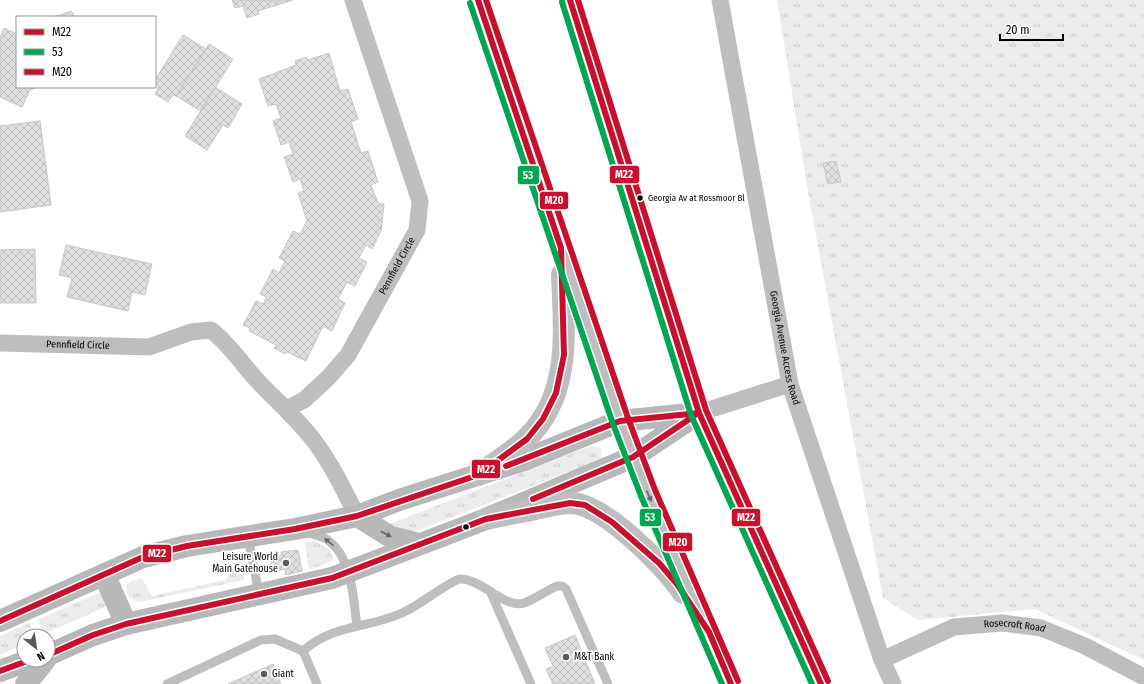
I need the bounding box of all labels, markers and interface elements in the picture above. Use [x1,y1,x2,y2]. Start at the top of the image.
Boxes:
legend [16,16,156,88]
scale bar [1000,16,1063,42]
text: 20 m [1006,23,1030,37]
text: M22 [52,25,71,39]
text: 53 [52,45,63,59]
text: M20 [52,65,72,79]
line badge: 53 [517,165,540,185]
line badge: M22 [609,165,640,184]
text: M22 [615,168,633,181]
text: 53 [523,169,533,182]
line badge: M20 [539,191,569,210]
marker: Georgia Av at Rossmoor Bl [635,193,645,203]
place label: Georgia Av at Rossmoor Bl [648,193,745,203]
text: M20 [544,194,564,207]
street label: Pennfield Circle [377,235,418,297]
street label: Georgia Avenue Access Road [767,290,803,407]
street label: Pennfield Circle [46,338,110,352]
line badge: M22 [471,459,501,479]
text: M22 [477,463,495,476]
one-way arrow [646,490,653,502]
line badge: 53 [639,508,662,527]
line badge: M22 [731,508,761,527]
text: 53 [645,511,655,524]
text: M22 [737,511,755,524]
unlabelled marker [461,522,471,532]
one-way arrow [380,531,392,537]
line badge: M20 [662,532,693,552]
text: M20 [668,536,688,549]
one-way arrow [324,538,334,547]
line badge: M22 [142,544,172,563]
text: M22 [148,547,166,560]
place label: Leisure World Main Gatehouse [212,551,278,575]
marker: Leisure World Main Gatehouse [281,558,291,568]
street label: Rosecroft Road [983,617,1047,635]
north arrow [16,628,56,668]
text: N [35,649,47,664]
place label: M&T Bank [574,651,615,663]
marker: M&T Bank [561,652,571,662]
place label: Giant [272,668,294,680]
marker: Giant [259,669,269,679]

